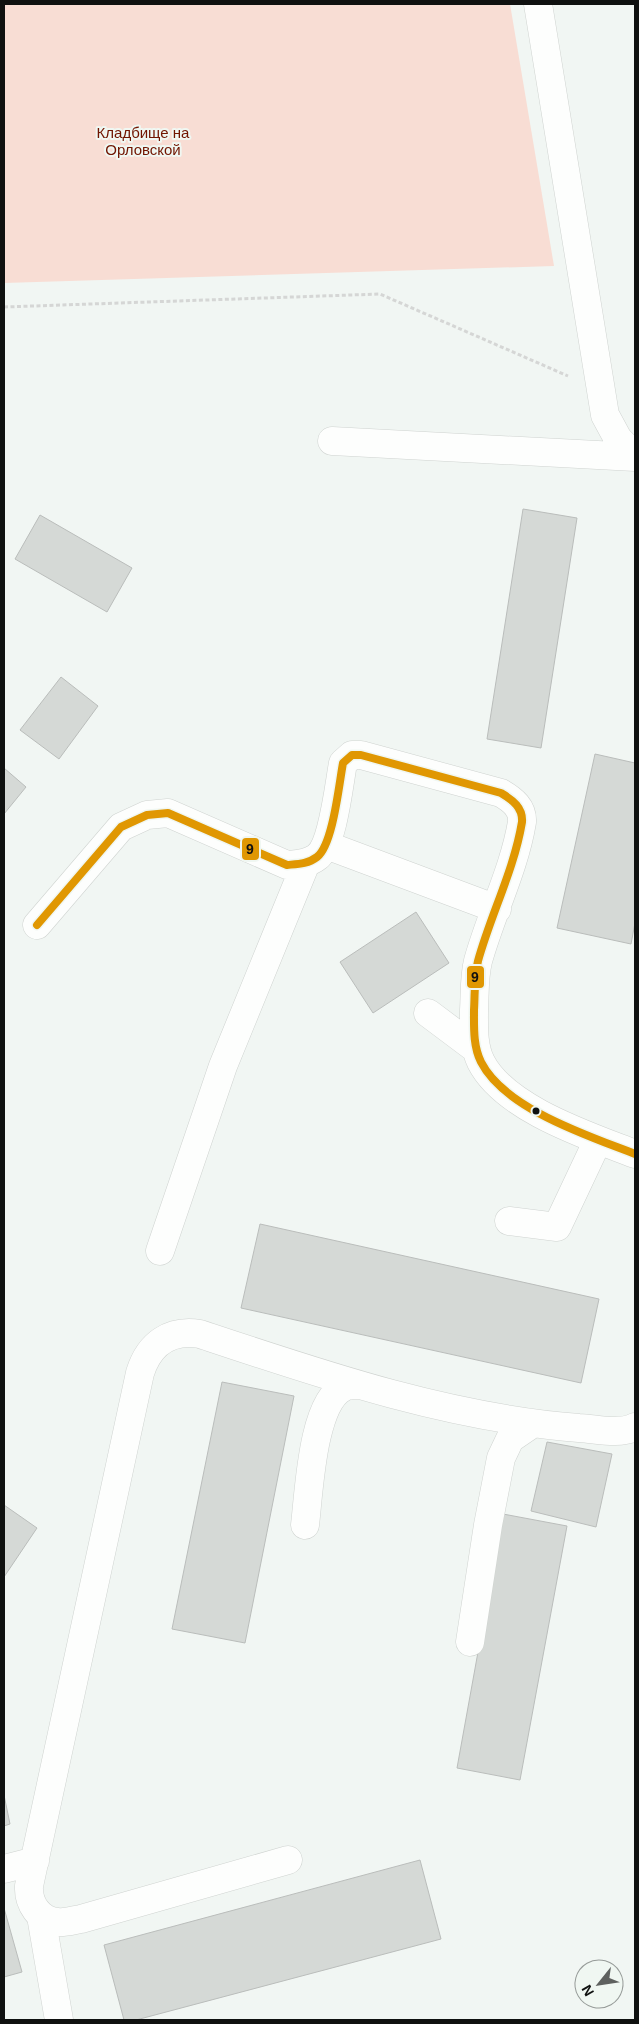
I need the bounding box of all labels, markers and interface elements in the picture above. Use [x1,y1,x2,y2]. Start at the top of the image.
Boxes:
park label: Кладбище на Орловской [97,124,190,158]
line badge: 9 [241,837,260,861]
text: 9 [246,841,254,857]
line badge: 9 [466,965,485,989]
text: 9 [471,969,479,985]
unlabelled marker [531,1106,541,1116]
north arrow [574,1959,624,2009]
text: N [578,1982,597,1999]

